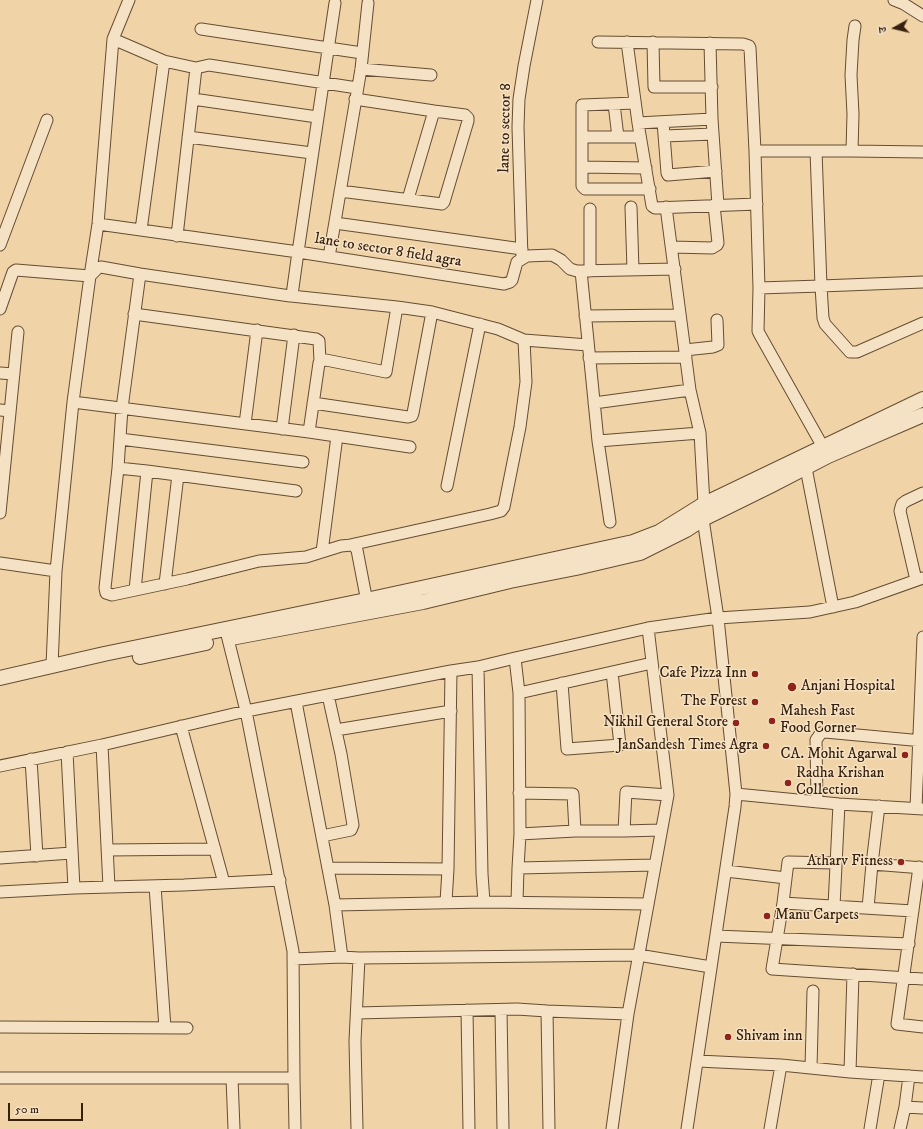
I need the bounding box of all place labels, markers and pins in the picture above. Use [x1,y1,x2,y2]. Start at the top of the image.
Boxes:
place label: Cafe Pizza Inn [659,665,747,683]
marker: Cafe Pizza Inn [750,669,760,679]
place label: Anjani Hospital [801,678,895,696]
marker: Anjani Hospital [786,681,798,693]
place label: The Forest [681,693,747,711]
marker: The Forest [750,697,760,707]
place label: Mahesh Fast Food Corner [780,703,856,738]
place label: Nikhil General Store [603,714,728,732]
marker: Mahesh Fast Food Corner [767,716,777,726]
marker: Nikhil General Store [731,718,741,728]
place label: JanSandesh Times Agra [617,737,758,755]
marker: JanSandesh Times Agra [761,741,771,751]
place label: CA. Mohit Agarwal [781,746,897,764]
marker: CA. Mohit Agarwal [900,750,910,760]
place label: Radha Krishan Collection [796,765,884,800]
marker: Radha Krishan Collection [783,778,793,788]
place label: Atharv Fitness [807,853,893,871]
marker: Atharv Fitness [896,857,906,867]
place label: Manu Carpets [775,907,859,925]
marker: Manu Carpets [762,911,772,921]
place label: Shivam inn [736,1028,803,1046]
marker: Shivam inn [723,1032,733,1042]

